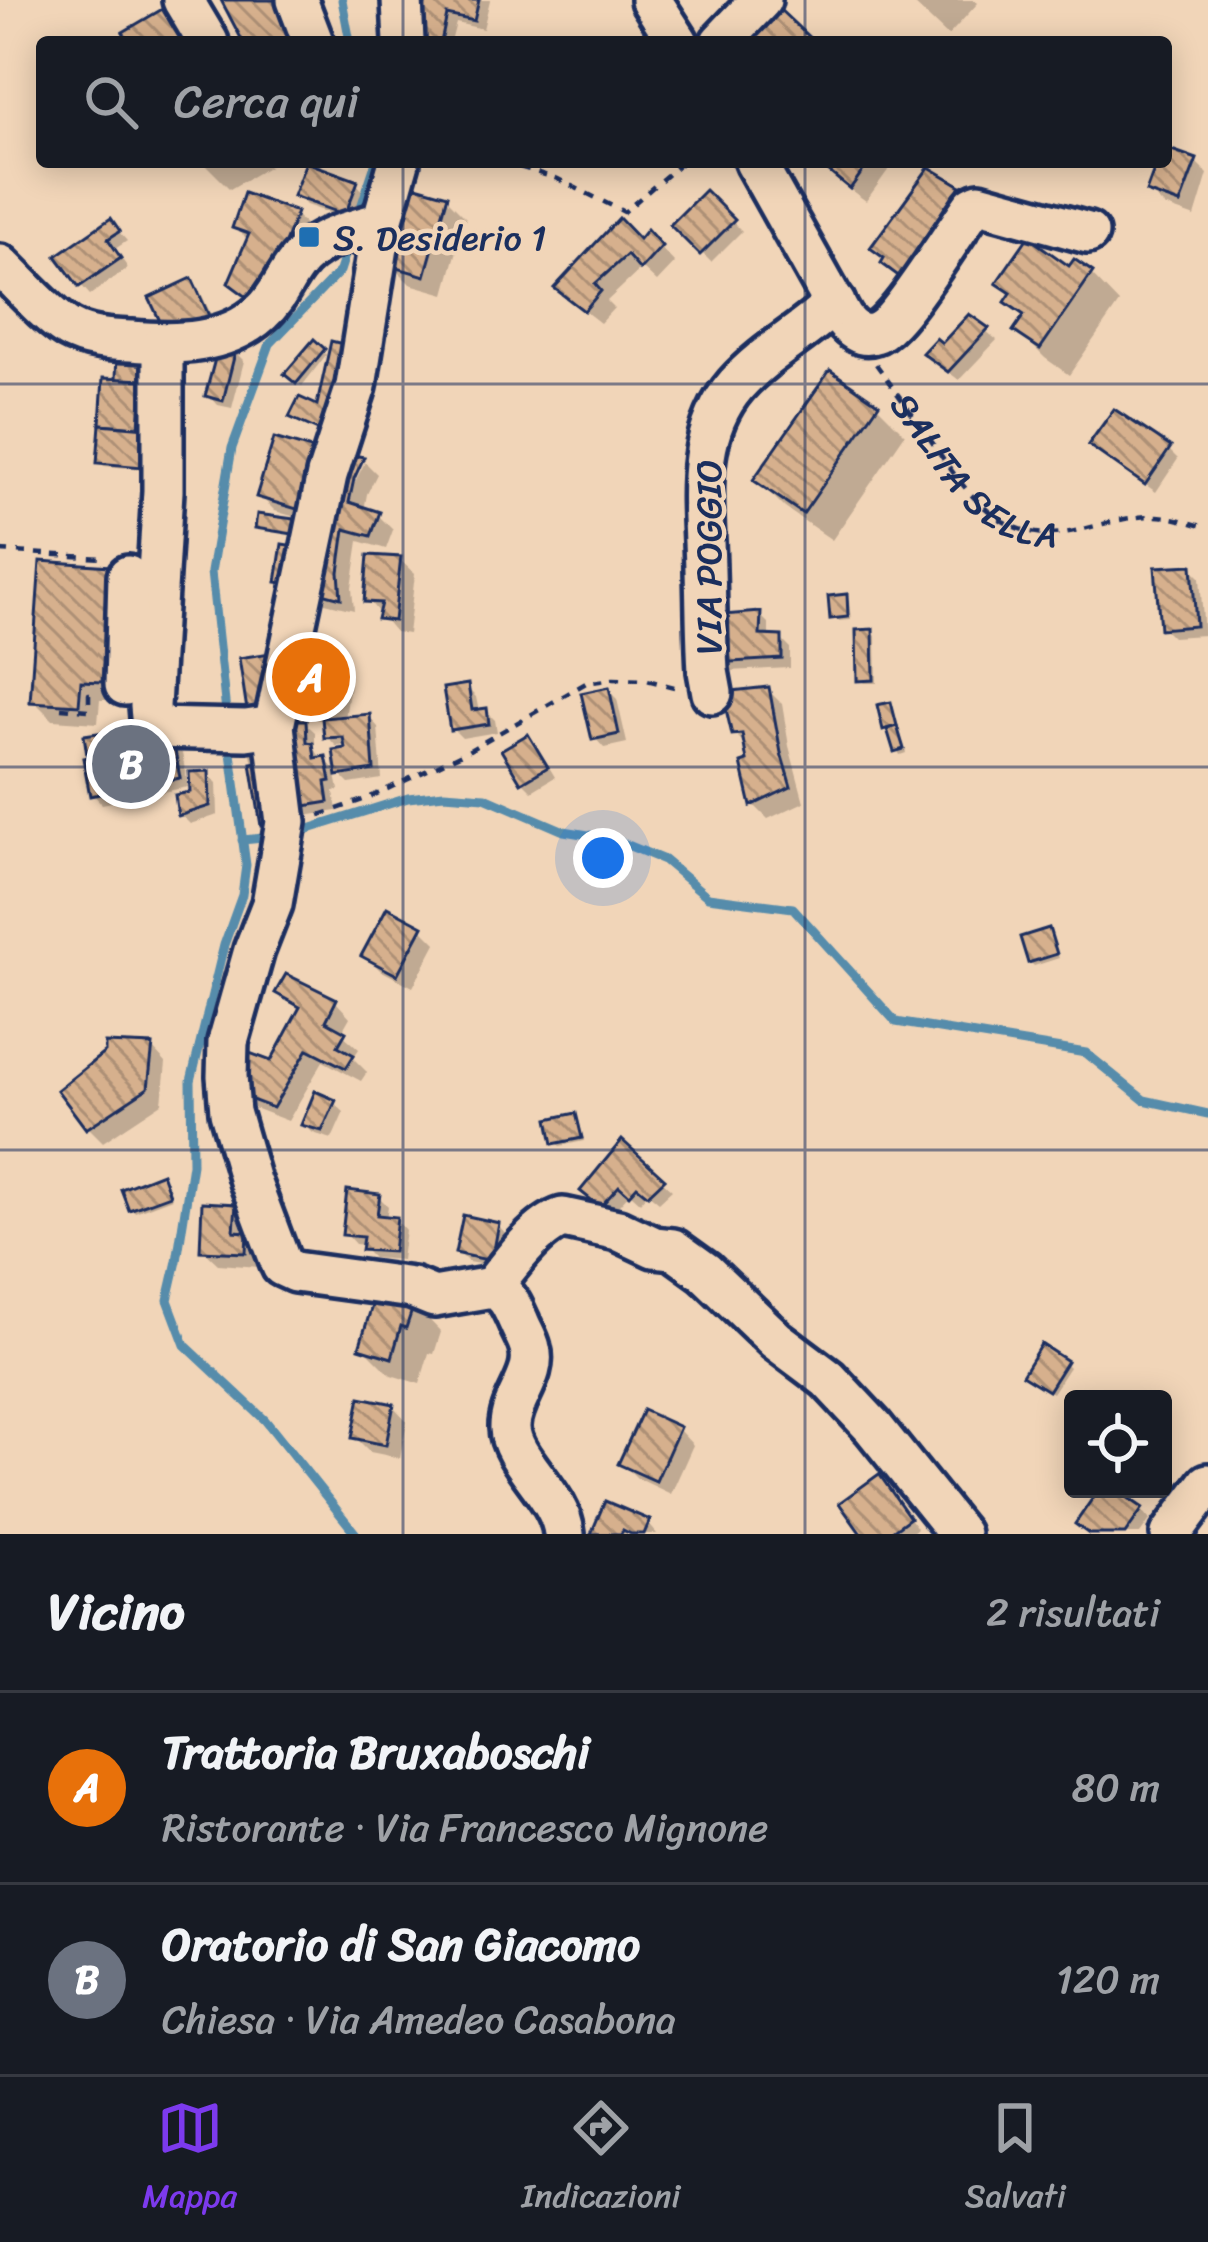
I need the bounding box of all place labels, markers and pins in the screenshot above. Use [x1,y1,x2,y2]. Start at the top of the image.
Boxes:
place label: S. Desiderio 1 [333,206,546,270]
marker: S. Desiderio 1 [296,224,322,250]
pin: A [272,632,350,722]
pin: B [92,719,170,809]

